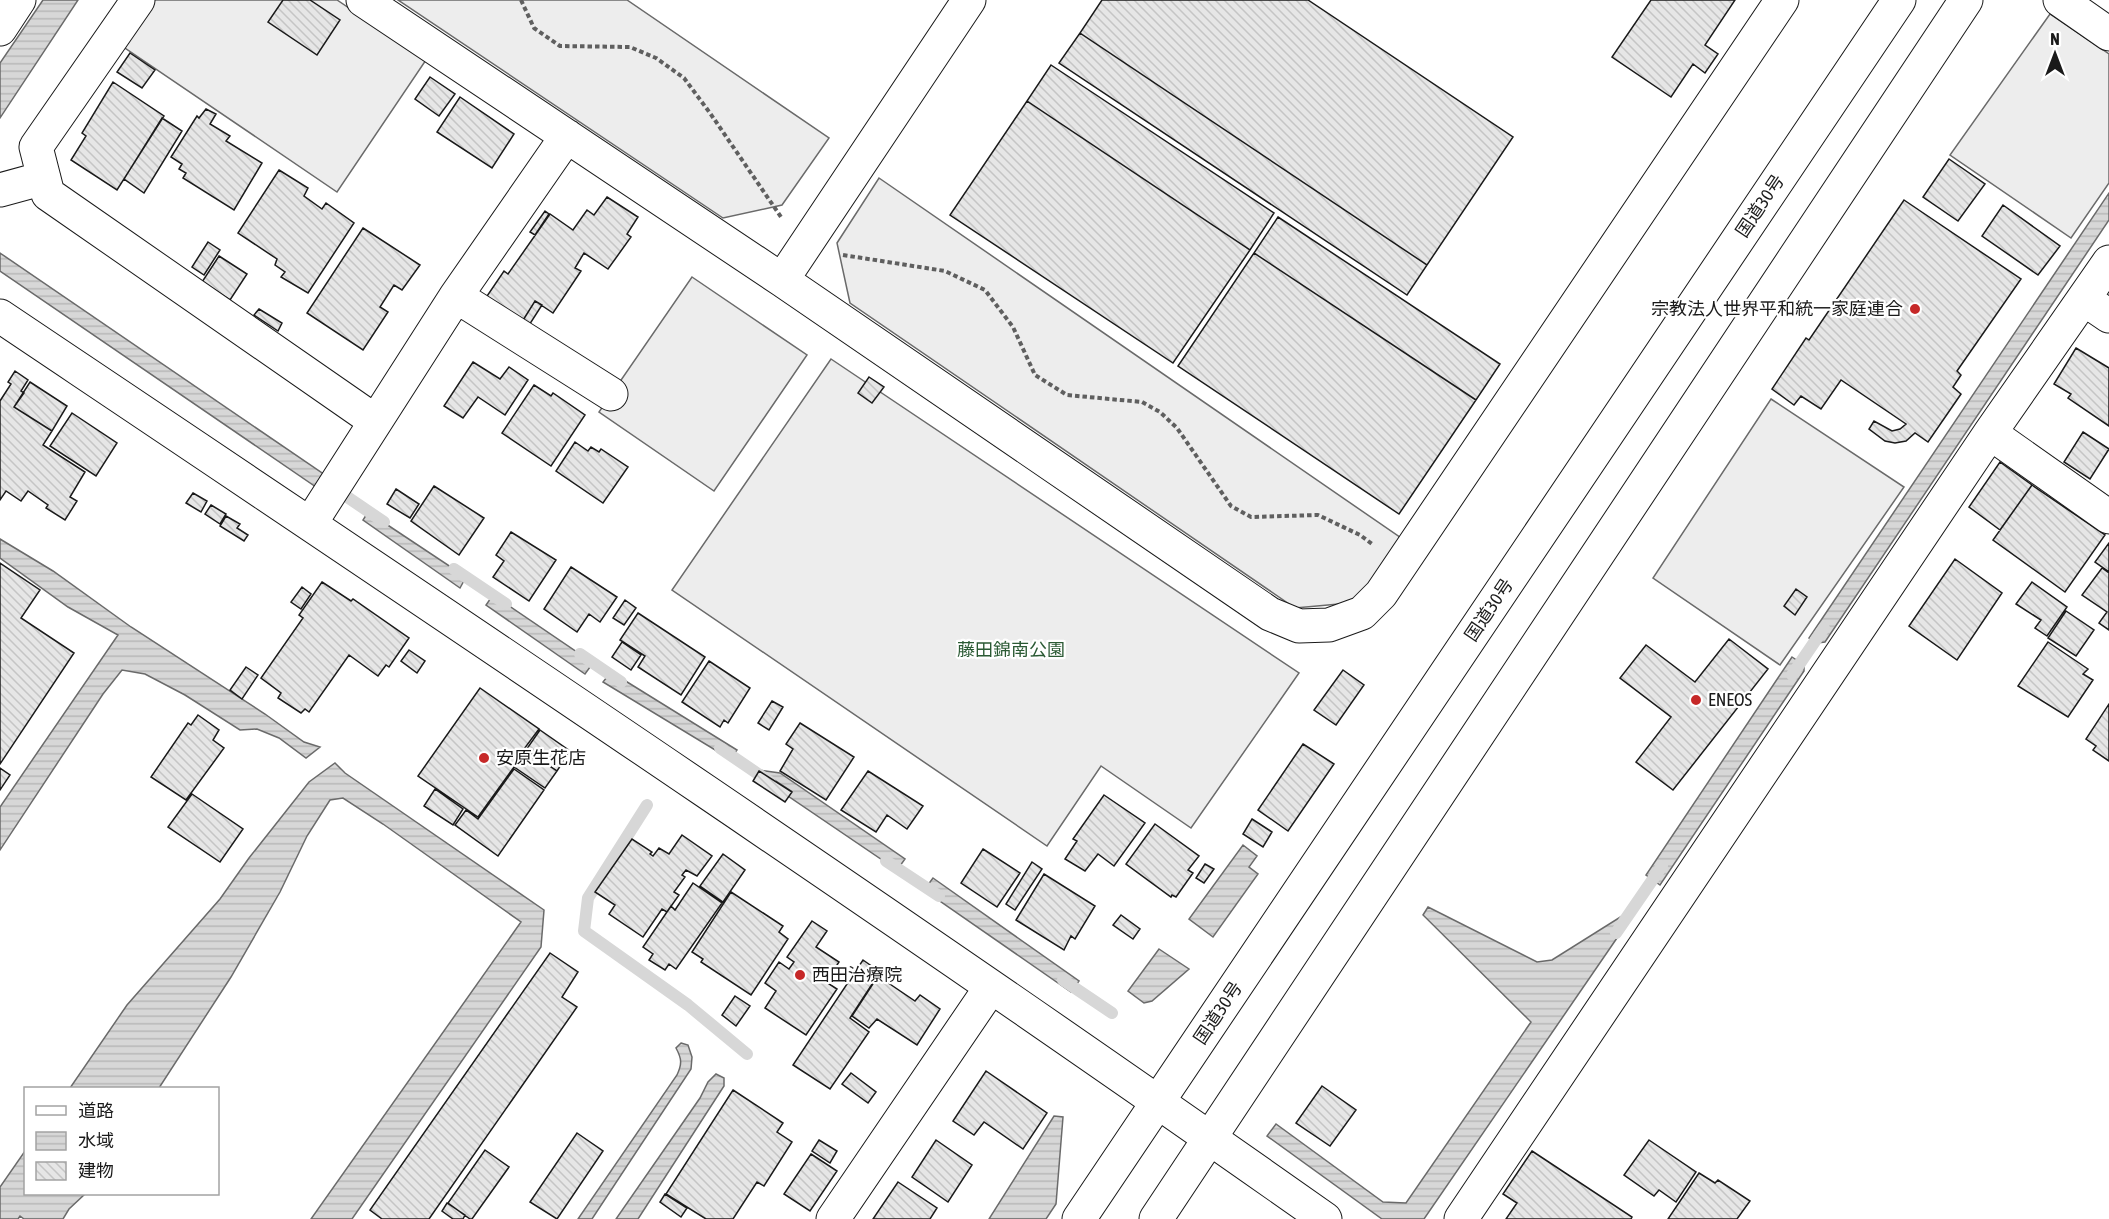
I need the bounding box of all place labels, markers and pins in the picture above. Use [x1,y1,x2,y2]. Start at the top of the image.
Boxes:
place label: 宗教法人世界平和統一家庭連合 [1651,298,1903,319]
marker: 宗教法人世界平和統一家庭連合 [1908,302,1922,316]
place label: ENEOS [1708,689,1752,710]
marker: ENEOS [1689,693,1703,707]
place label: 安原生花店 [496,747,586,768]
marker: 安原生花店 [477,751,491,765]
place label: 西田治療院 [812,964,902,985]
marker: 西田治療院 [793,968,807,982]

